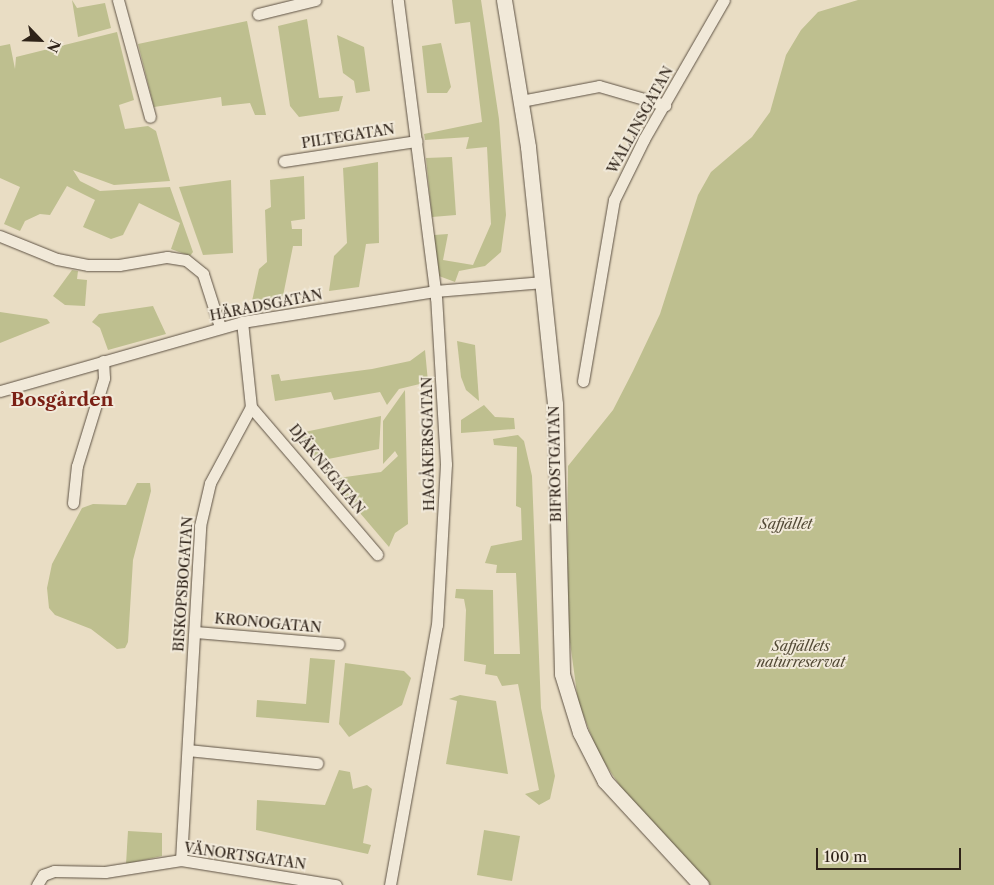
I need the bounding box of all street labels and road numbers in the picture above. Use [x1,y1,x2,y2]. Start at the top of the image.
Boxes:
street label: WALLINSGATAN [604,63,676,177]
street label: PILTEGATAN [300,120,396,152]
street label: HÄRADSGATAN [208,286,324,324]
street label: HAGÅKERSGATAN [418,377,438,511]
street label: BIFROSTGATAN [546,406,564,522]
street label: DJÄKNEGATAN [286,421,368,517]
street label: BISKOPSBOGATAN [170,516,196,652]
street label: KRONOGATAN [214,610,322,636]
street label: VÄNORTSGATAN [183,839,307,873]

